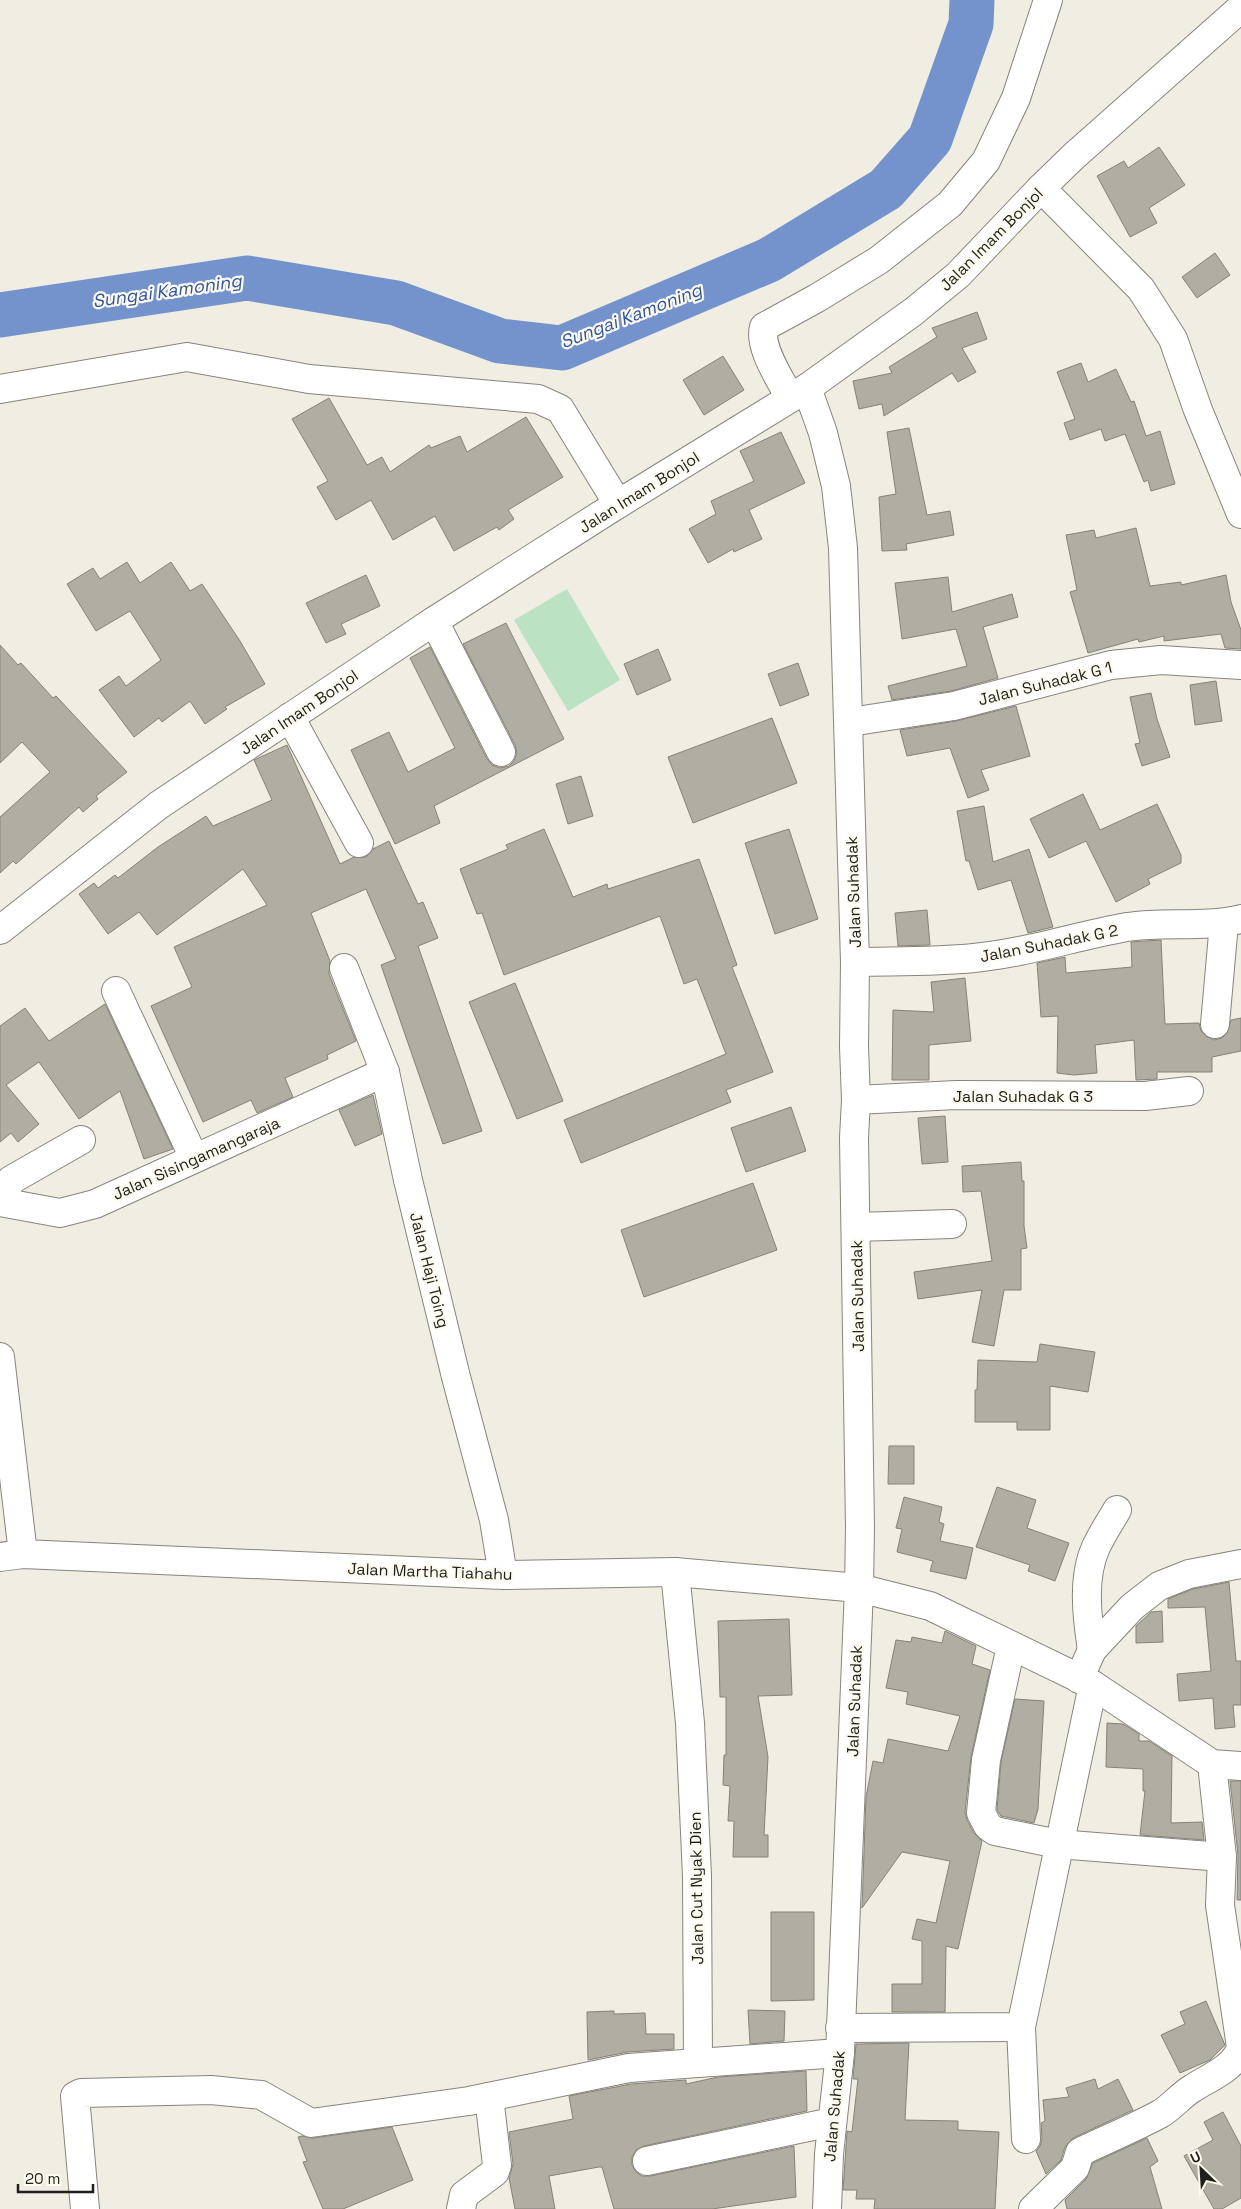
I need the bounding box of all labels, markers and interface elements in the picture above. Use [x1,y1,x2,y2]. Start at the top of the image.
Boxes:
street label: Jalan Imam Bonjol [935,183,1048,296]
water label: Sungai Kamoning [91,268,244,312]
water label: Sungai Kamoning [557,277,706,353]
street label: Jalan Imam Bonjol [575,447,703,538]
street label: Jalan Suhadak G 1 [976,657,1114,710]
street label: Jalan Imam Bonjol [236,665,362,760]
street label: Jalan Suhadak [841,835,866,948]
street label: Jalan Suhadak G 2 [978,920,1120,967]
street label: Jalan Suhadak G 3 [953,1086,1093,1107]
street label: Jalan Sisingamangaraja [109,1112,283,1205]
street label: Jalan Haji Toing [405,1210,454,1330]
street label: Jalan Suhadak [846,1240,869,1352]
street label: Jalan Martha Tiahahu [347,1558,513,1585]
street label: Jalan Suhadak [842,1644,867,1757]
street label: Jalan Cut Nyak Dien [685,1811,708,1965]
street label: Jalan Suhadak [819,2049,850,2163]
north arrow [1176,2144,1226,2194]
text: U [1187,2147,1204,2167]
scale bar [18,2162,92,2194]
text: 20 m [25,2169,60,2188]

